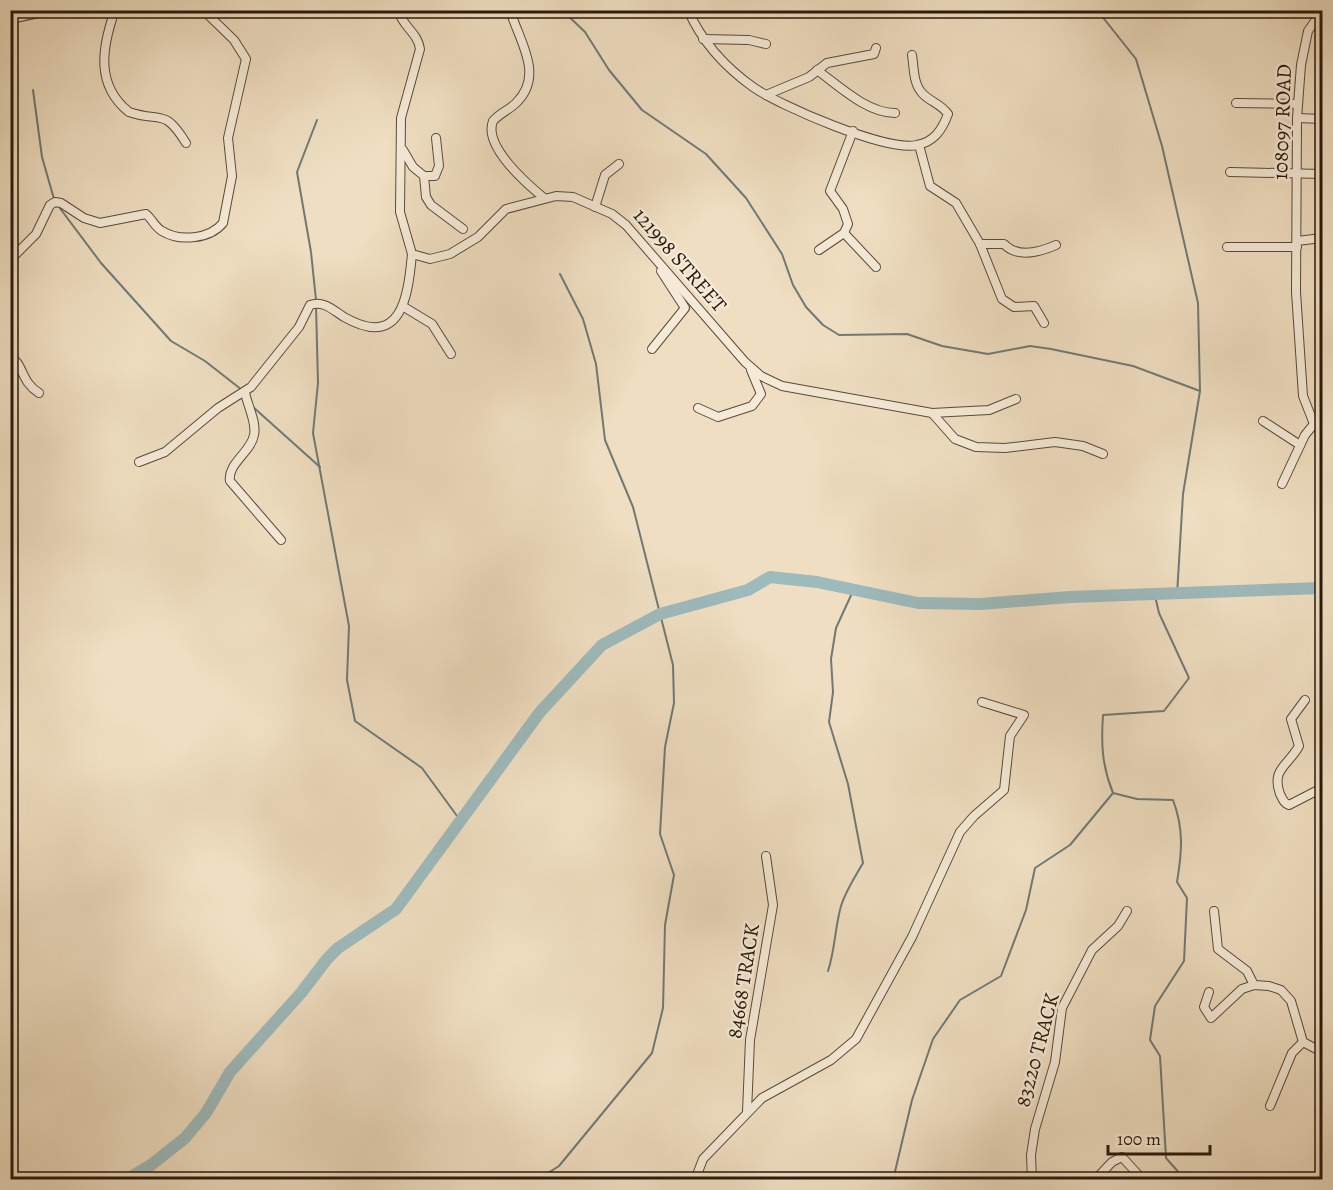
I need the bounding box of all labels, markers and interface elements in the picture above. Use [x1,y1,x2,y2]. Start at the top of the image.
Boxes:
street label: 108097 ROAD [1266,63,1298,181]
street label: 121998 STREET [627,202,733,318]
street label: 84668 TRACK [720,921,766,1041]
street label: 83220 TRACK [1008,990,1066,1110]
scale bar [1108,1118,1210,1156]
text: 100 m [1117,1127,1161,1151]

